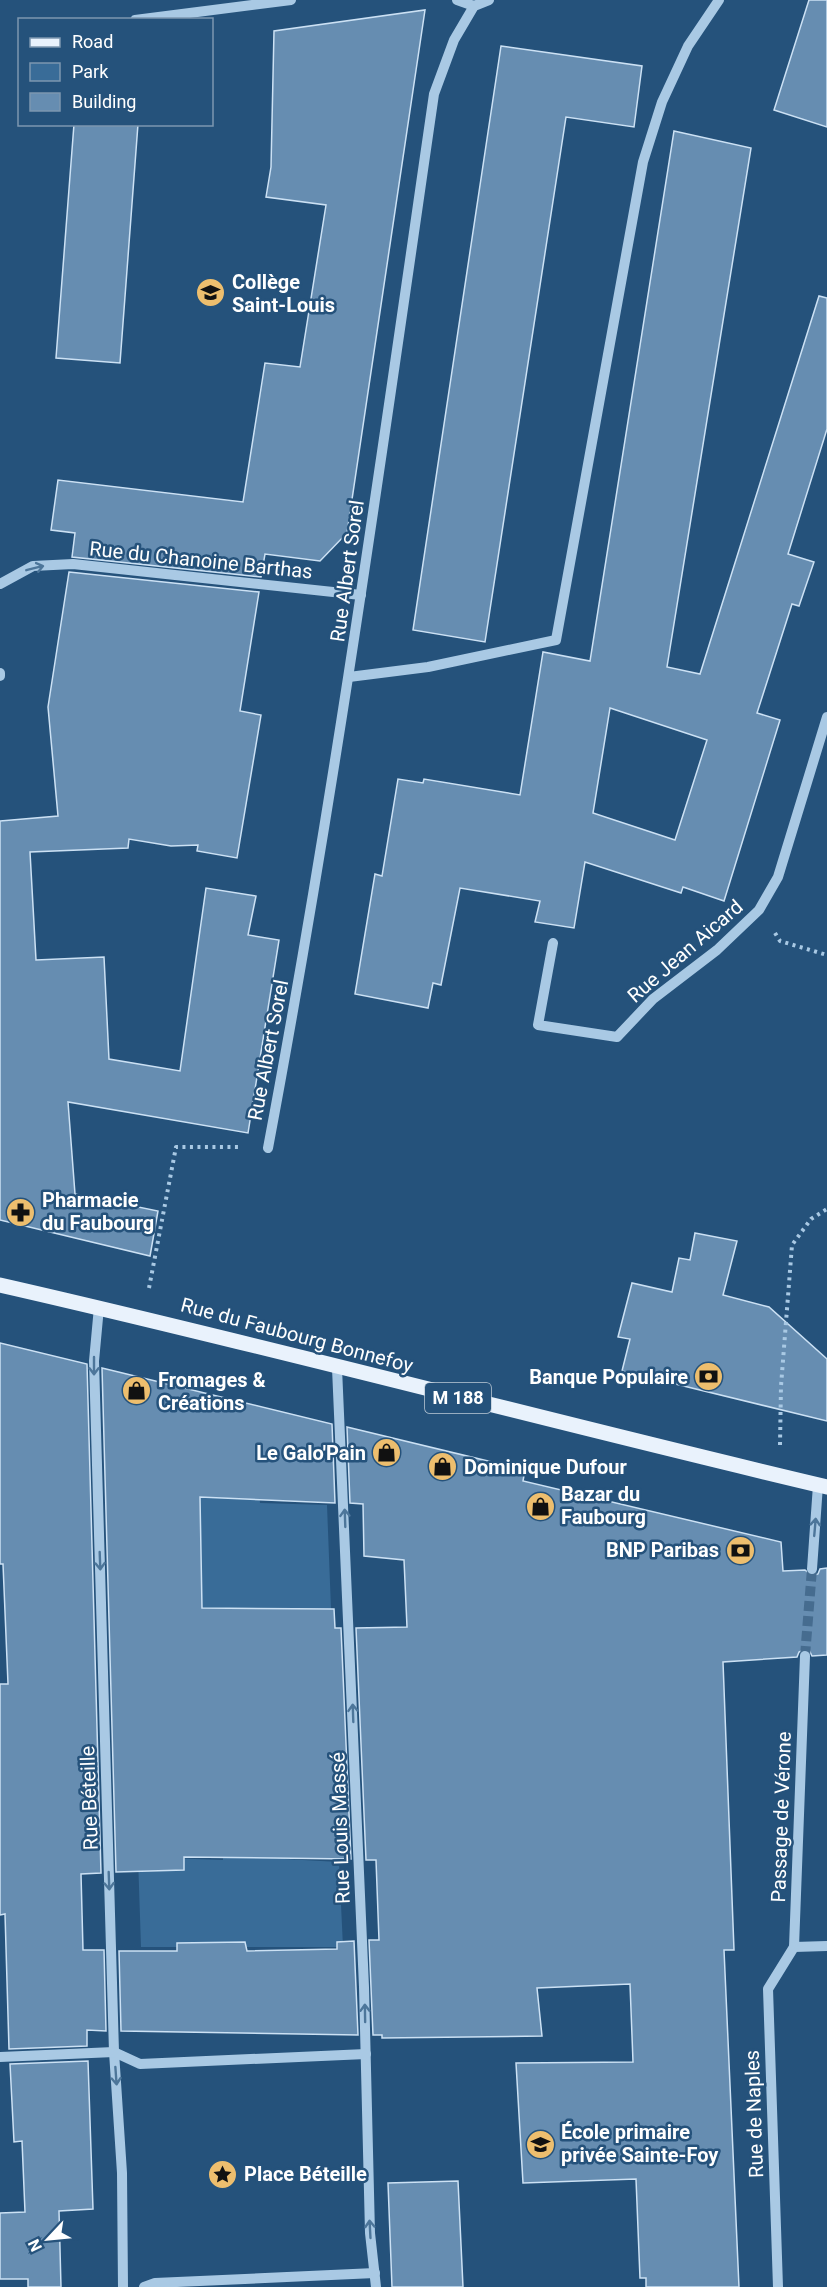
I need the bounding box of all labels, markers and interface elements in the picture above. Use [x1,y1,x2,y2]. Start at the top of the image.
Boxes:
legend [18,18,213,126]
text: Road [72,31,113,52]
text: Park [72,61,109,82]
text: Building [72,91,136,112]
place label: Collège Saint-Louis [232,270,335,317]
school or university icon: Collège Saint-Louis [195,277,227,309]
street label: Rue Albert Sorel [325,499,369,643]
street label: Rue du Chanoine Barthas [88,536,314,584]
one-way arrow [25,561,44,573]
street label: Rue Jean Aicard [623,895,747,1007]
street label: Rue Albert Sorel [243,978,293,1122]
place label: Pharmacie du Faubourg [42,1188,154,1235]
pharmacy icon: Pharmacie du Faubourg [5,1196,37,1228]
street label: Rue du Faubourg Bonnefoy [178,1292,416,1378]
one-way arrow [88,1355,100,1375]
bank icon: Banque Populaire [693,1361,725,1393]
place label: Banque Populaire [529,1365,688,1389]
place label: Fromages & Créations [158,1368,266,1415]
shop icon: Fromages & Créations [121,1375,153,1407]
road number: M 188 [425,1383,491,1413]
shop icon: Le Galo'Pain [371,1437,403,1469]
place label: Le Galo'Pain [256,1441,366,1465]
shop icon: Dominique Dufour [427,1451,459,1483]
place label: Dominique Dufour [464,1455,628,1479]
place label: Bazar du Faubourg [561,1482,646,1529]
shop icon: Bazar du Faubourg [524,1490,556,1522]
one-way arrow [339,1509,350,1529]
one-way arrow [810,1517,821,1537]
bank icon: BNP Paribas [724,1534,756,1566]
place label: BNP Paribas [606,1538,719,1562]
one-way arrow [94,1550,106,1570]
one-way arrow [347,1704,358,1724]
street label: Passage de Vérone [766,1731,796,1903]
street label: Rue Béteille [75,1745,103,1851]
street label: Rue Louis Massé [325,1752,355,1904]
one-way arrow [104,1871,115,1891]
one-way arrow [359,2003,371,2023]
street label: Rue de Naples [740,2050,768,2178]
one-way arrow [111,2066,122,2086]
place label: École primaire privée Sainte-Foy [561,2120,719,2167]
school or university icon: École primaire privée Sainte-Foy [524,2128,556,2160]
place icon: Place Béteille [207,2158,239,2190]
place label: Place Béteille [244,2162,367,2186]
north arrow [18,2209,78,2269]
one-way arrow [365,2219,376,2239]
text: N [24,2236,46,2255]

